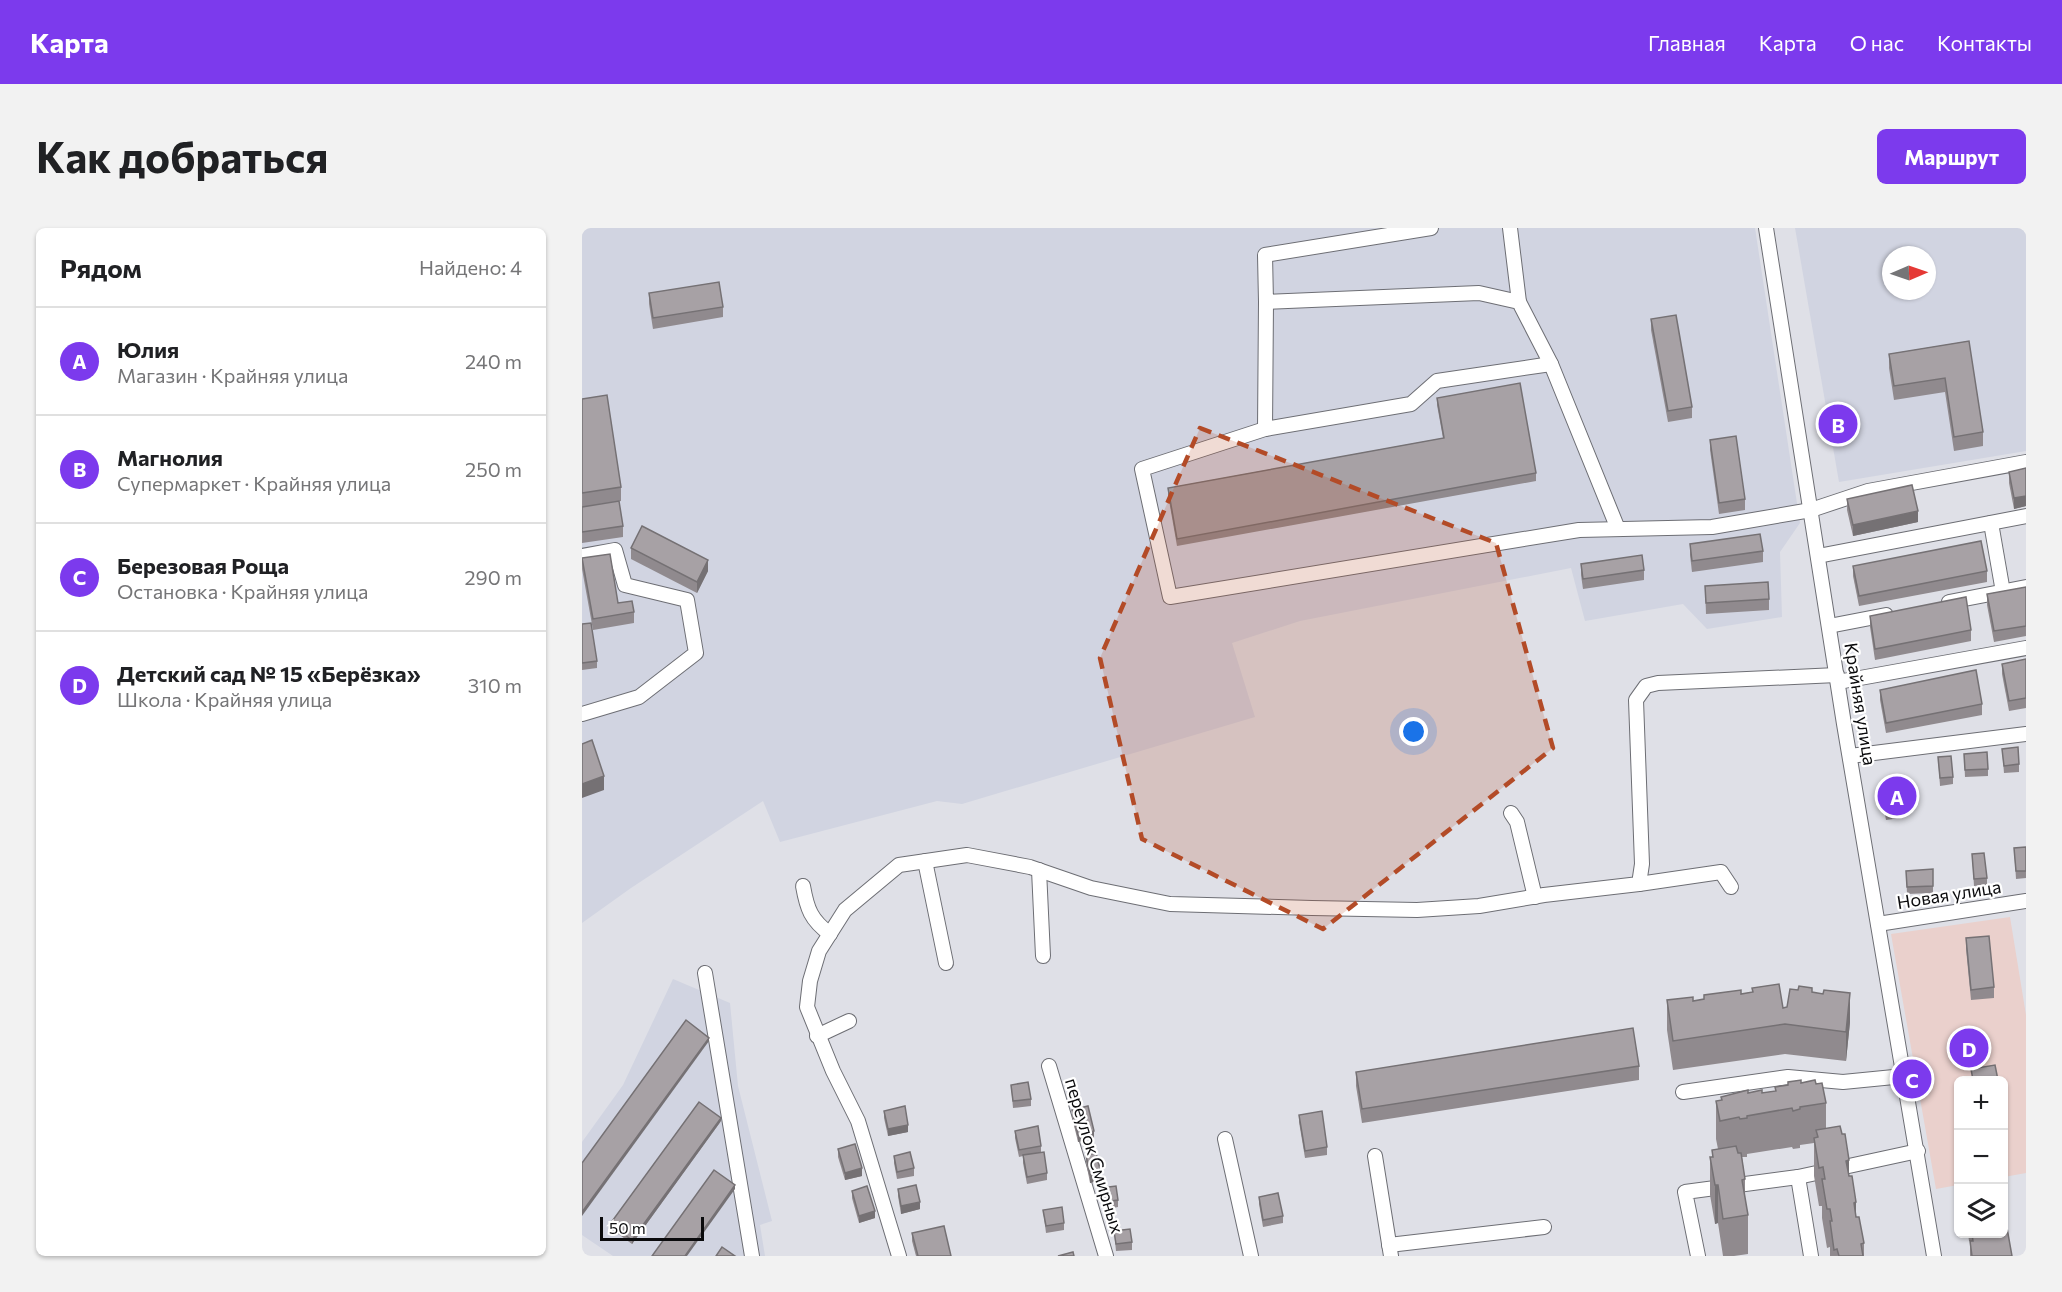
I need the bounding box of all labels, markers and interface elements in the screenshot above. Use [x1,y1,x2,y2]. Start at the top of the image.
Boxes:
text: Карта [30,25,109,59]
text: Главная [1648,30,1726,55]
text: Карта [1759,30,1817,55]
text: О нас [1850,30,1904,55]
text: Контакты [1937,30,2032,55]
button: Маршрут [1877,129,2026,184]
text: Как добраться [36,130,328,182]
north arrow [1882,246,1936,300]
text: Рядом [60,252,142,283]
text: Найдено: 4 [419,255,522,279]
text: Юлия [117,336,179,363]
text: A [72,349,87,373]
text: 240 m [465,349,522,373]
text: Магазин · Крайняя улица [117,363,348,387]
pin: B [1818,402,1858,446]
text: Магнолия [117,444,223,471]
text: B [73,457,86,481]
text: 250 m [465,457,522,481]
text: Супермаркет · Крайняя улица [117,471,391,495]
text: Березовая Роща [117,552,289,579]
text: C [73,565,86,589]
text: 290 m [464,565,522,589]
text: Остановка · Крайняя улица [117,579,368,603]
street label: Крайняя улица [1840,641,1882,767]
text: Детский сад № 15 «Берёзка» [117,660,421,687]
text: D [72,673,87,697]
text: 310 m [468,673,522,697]
text: Школа · Крайняя улица [117,687,332,711]
your location [1399,717,1428,746]
pin: A [1878,774,1916,818]
street label: Новая улица [1895,875,2003,913]
pin: D [1950,1026,1988,1070]
pin: C [1892,1056,1932,1102]
street label: переулок Смирных [1061,1075,1129,1236]
map controls [1954,1076,2008,1238]
button: + [1954,1076,2008,1130]
button: − [1954,1130,2008,1184]
button: layers [1954,1184,2008,1238]
scale bar [600,1214,704,1242]
text: 50 m [609,1218,646,1237]

